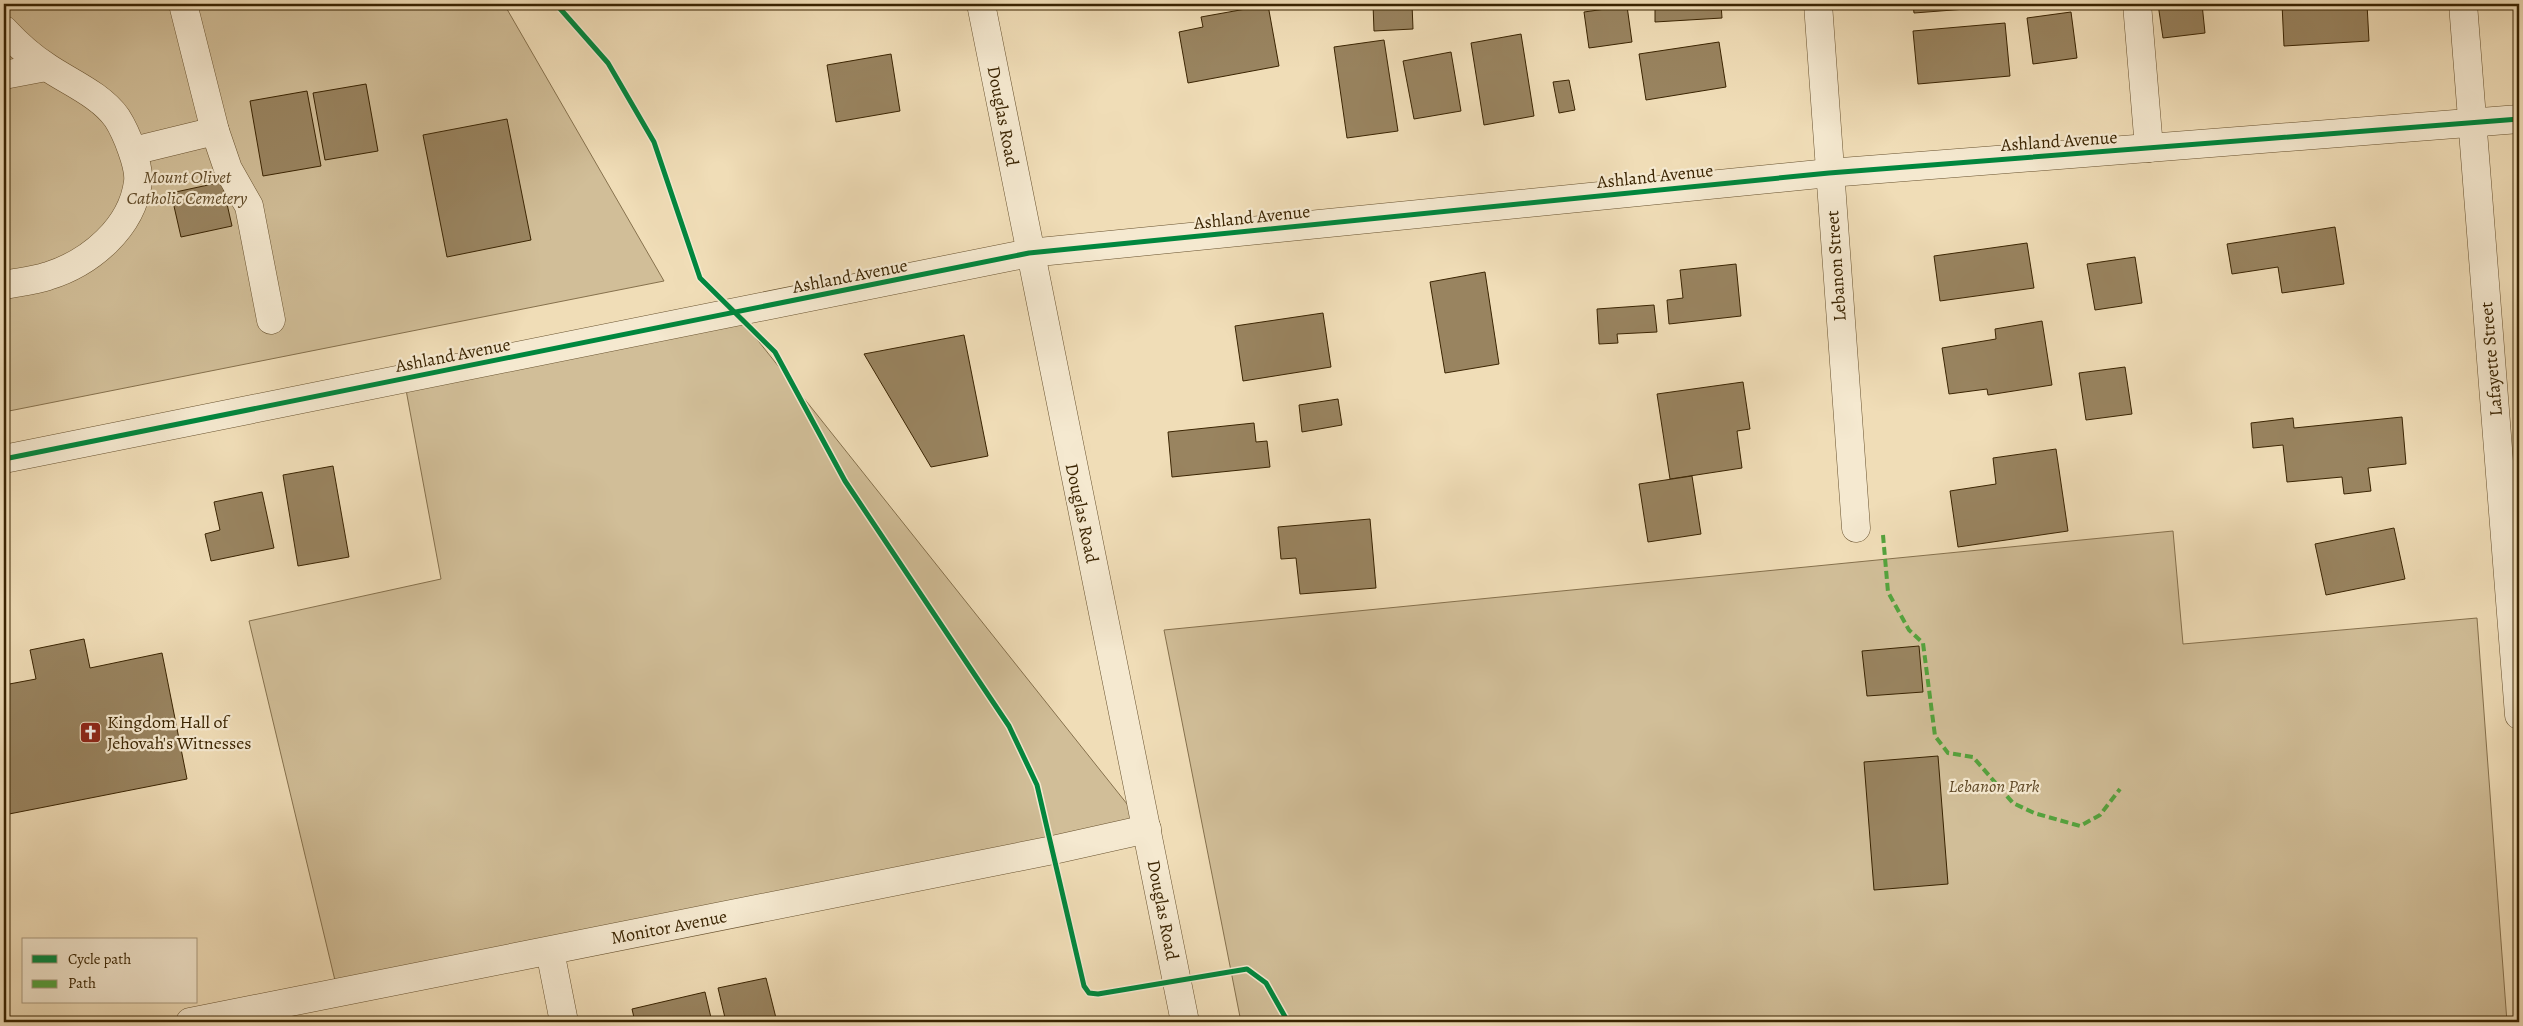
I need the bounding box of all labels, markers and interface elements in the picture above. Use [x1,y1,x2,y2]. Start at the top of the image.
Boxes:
street label: Douglas Road [982,64,1025,168]
street label: Ashland Avenue [1999,125,2118,157]
street label: Ashland Avenue [1595,158,1714,194]
park label: Mount Olivet Catholic Cemetery [127,165,248,210]
street label: Ashland Avenue [1192,199,1311,235]
street label: Lebanon Street [1820,210,1852,322]
street label: Ashland Avenue [789,253,910,299]
street label: Lafayette Street [2474,301,2508,417]
street label: Ashland Avenue [392,332,513,378]
street label: Douglas Road [1060,461,1104,565]
place label: Kingdom Hall of Jehovah's Witnesses [107,710,252,755]
church icon: Kingdom Hall of Jehovah's Witnesses [79,720,103,744]
park label: Lebanon Park [1948,774,2040,798]
street label: Douglas Road [1142,858,1185,962]
street label: Monitor Avenue [609,904,729,950]
legend [22,938,198,1004]
text: Cycle path [68,949,131,969]
text: Path [68,973,96,993]

